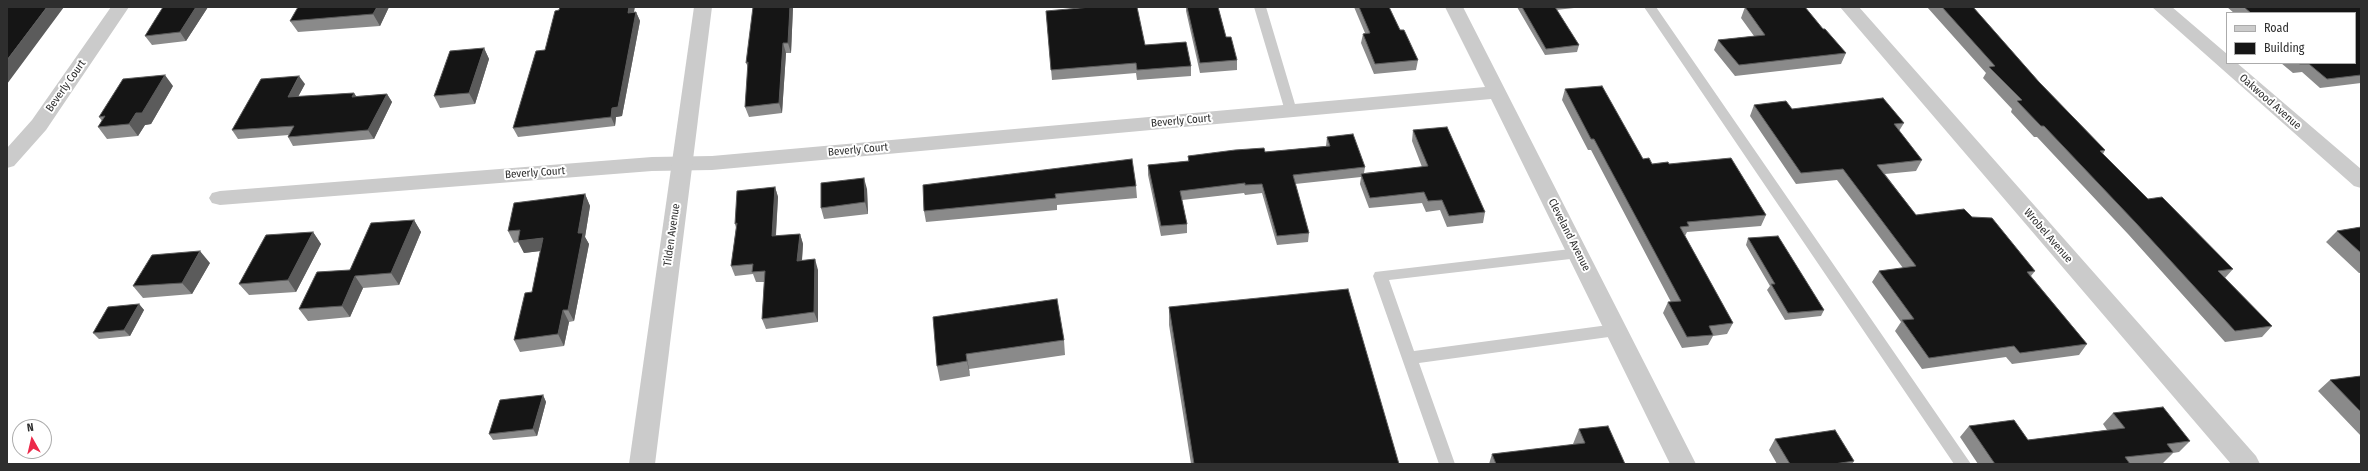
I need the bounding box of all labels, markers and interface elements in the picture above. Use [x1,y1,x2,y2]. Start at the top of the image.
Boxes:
legend [2226,12,2356,64]
text: Road [2264,21,2289,35]
text: Building [2264,41,2304,55]
street label: Beverly Court [43,58,89,114]
street label: Oakwood Avenue [2236,72,2304,132]
street label: Beverly Court [1150,112,1212,130]
street label: Beverly Court [827,141,889,159]
street label: Beverly Court [505,164,565,182]
street label: Cleveland Avenue [1545,197,1593,273]
street label: Tilden Avenue [661,203,683,267]
street label: Wrobel Avenue [2021,206,2075,266]
north arrow [12,419,52,459]
text: N [26,421,35,435]

